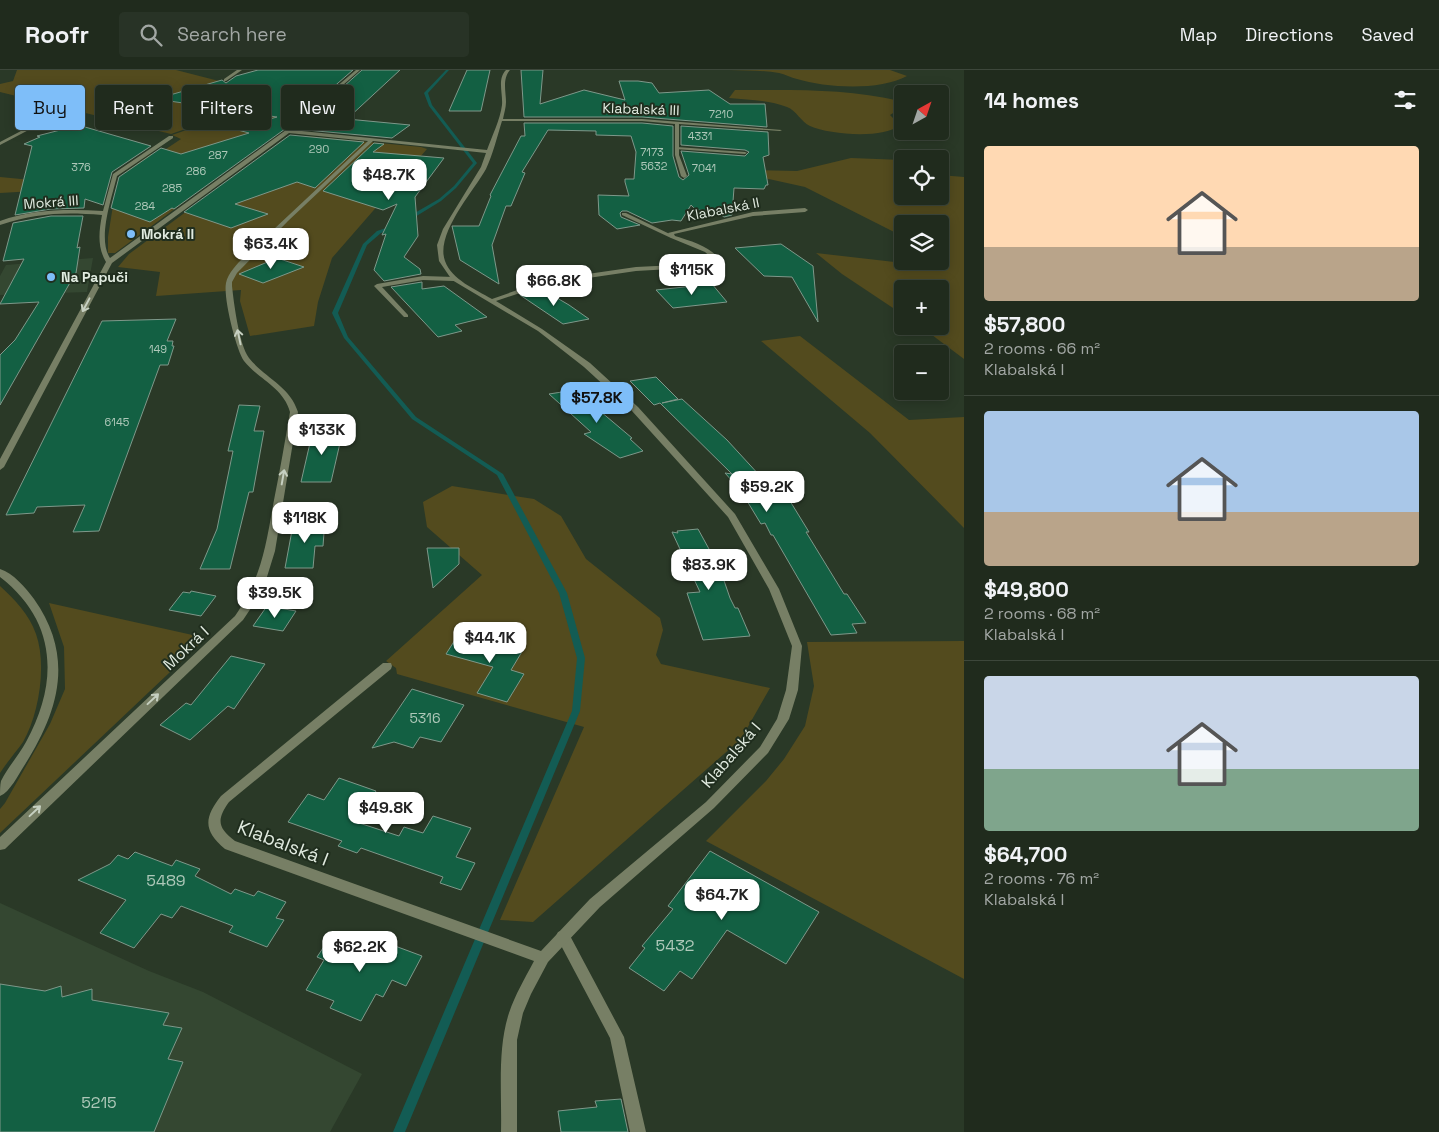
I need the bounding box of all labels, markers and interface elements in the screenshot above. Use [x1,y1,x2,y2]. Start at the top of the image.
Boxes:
search box [119,12,469,57]
text: Roofr [25,19,89,50]
icon: search [137,21,165,49]
text: Search here [177,22,287,47]
text: Map [1180,23,1217,46]
text: Directions [1245,23,1334,46]
text: Saved [1362,23,1414,46]
chip: Buy [15,85,85,130]
chip: Rent [95,85,172,130]
chip: Filters [182,85,271,130]
chip: New [281,85,354,130]
north arrow [894,85,949,140]
map controls [894,85,949,400]
icon: filters [1391,86,1419,114]
text: 14 homes [984,87,1079,114]
street label: Klabalská III [602,99,680,119]
house number: 7210 [709,107,733,121]
house number: 4331 [688,129,712,143]
house number: 290 [309,142,329,156]
house number: 7173 [640,145,664,159]
house number: 287 [208,148,228,162]
button: locate [894,150,949,205]
pin: $48.7K [348,158,430,201]
house number: 5632 [641,159,668,173]
house number: 376 [71,160,91,174]
house number: 7041 [692,161,716,175]
house number: 286 [186,164,206,178]
text: $48.7K [363,164,415,185]
icon: home [1157,178,1247,268]
house number: 285 [162,181,182,195]
street label: Mokrá III [23,191,79,213]
street label: Klabalská II [685,193,761,225]
house number: 284 [135,199,155,213]
button: layers [894,215,949,270]
place label: Mokrá II [141,225,194,243]
marker: Mokrá II [125,228,137,240]
pin: $63.4K [230,228,312,270]
text: $63.4K [244,233,298,254]
pin: $115K [657,254,727,296]
text: $115K [670,259,714,280]
pin: $66.8K [513,264,595,307]
place label: Na Papuči [61,268,128,286]
text: $66.8K [527,270,581,291]
marker: Na Papuči [45,271,57,283]
button: + [894,280,949,335]
one-way arrow [81,297,90,312]
text: $57,800 [984,311,1065,338]
one-way arrow [234,329,243,345]
text: 2 rooms · 66 m² [984,338,1100,359]
house number: 149 [149,342,167,356]
button: − [894,345,949,400]
text: Klabalská I [984,359,1064,380]
pin: $57.8K [556,382,638,424]
text: $57.8K [571,387,623,408]
pin: $133K [287,414,357,456]
house number: 6145 [105,415,130,429]
text: $133K [299,419,345,440]
icon: home [1157,444,1247,534]
one-way arrow [278,470,288,486]
pin: $59.2K [726,470,808,513]
text: $59.2K [740,476,794,497]
pin: $118K [270,502,340,544]
text: $118K [283,507,327,528]
pin: $83.9K [668,548,750,591]
text: $83.9K [682,554,736,575]
pin: $39.5K [234,576,316,619]
text: $49,800 [984,576,1069,603]
text: $39.5K [248,582,302,603]
text: 2 rooms · 68 m² [984,603,1100,624]
street label: Mokrá I [159,621,213,675]
pin: $44.1K [449,622,531,664]
text: Klabalská I [984,624,1064,645]
text: $44.1K [464,627,516,648]
one-way arrow [147,693,160,705]
house number: 5316 [409,709,441,727]
icon: home [1157,709,1247,799]
street label: Klabalská I [697,718,765,792]
pin: $49.8K [345,792,427,834]
text: $49.8K [359,797,413,818]
one-way arrow [29,805,42,817]
street label: Klabalská I [234,814,332,872]
text: $64,700 [984,841,1067,868]
text: 2 rooms · 76 m² [984,868,1099,889]
house number: 5489 [146,870,186,891]
pin: $64.7K [681,878,763,921]
text: $64.7K [696,884,748,905]
text: Klabalská I [984,889,1064,910]
pin: $62.2K [319,930,401,973]
house number: 5432 [656,935,694,956]
text: $62.2K [333,936,387,957]
house number: 5215 [81,1092,117,1113]

